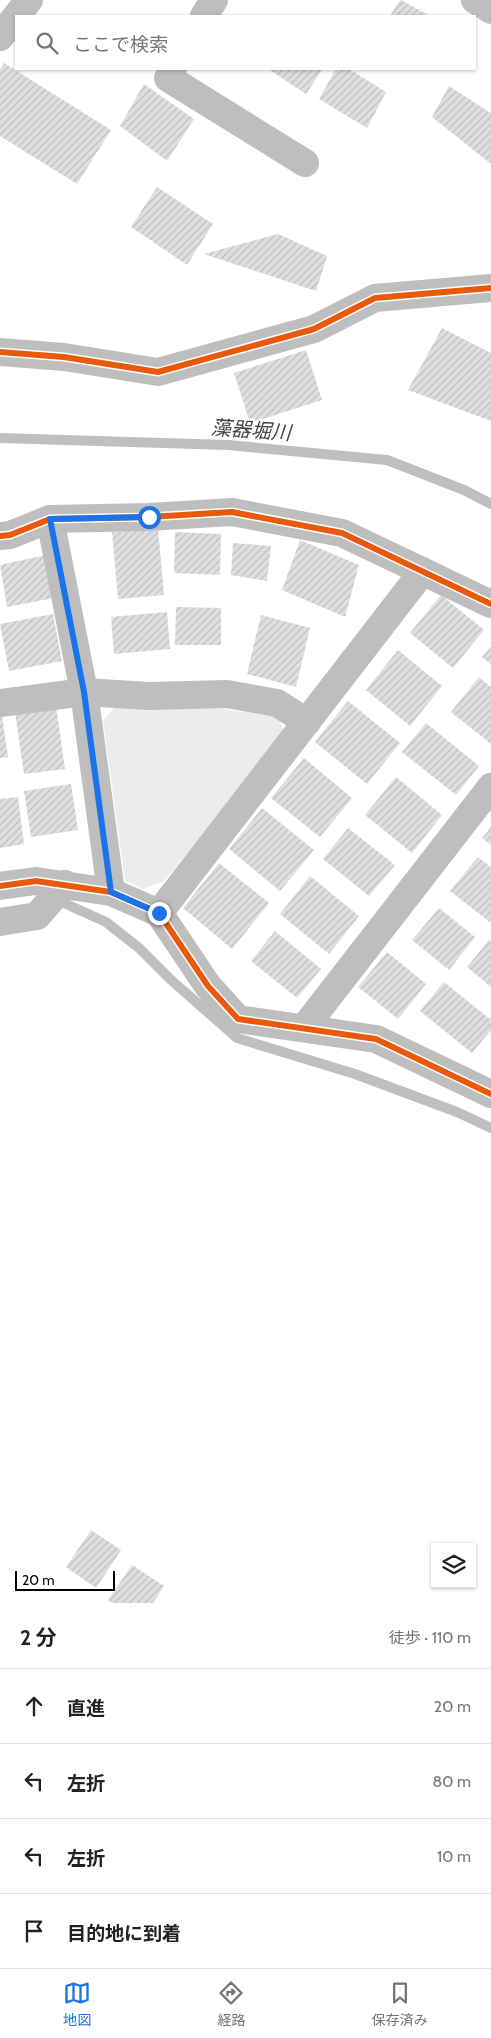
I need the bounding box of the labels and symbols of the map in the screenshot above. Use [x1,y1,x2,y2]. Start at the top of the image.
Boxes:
water label: 藻器堀川 [210,415,294,445]
route start [138,506,161,529]
route end [148,902,171,925]
scale bar [15,1568,115,1591]

